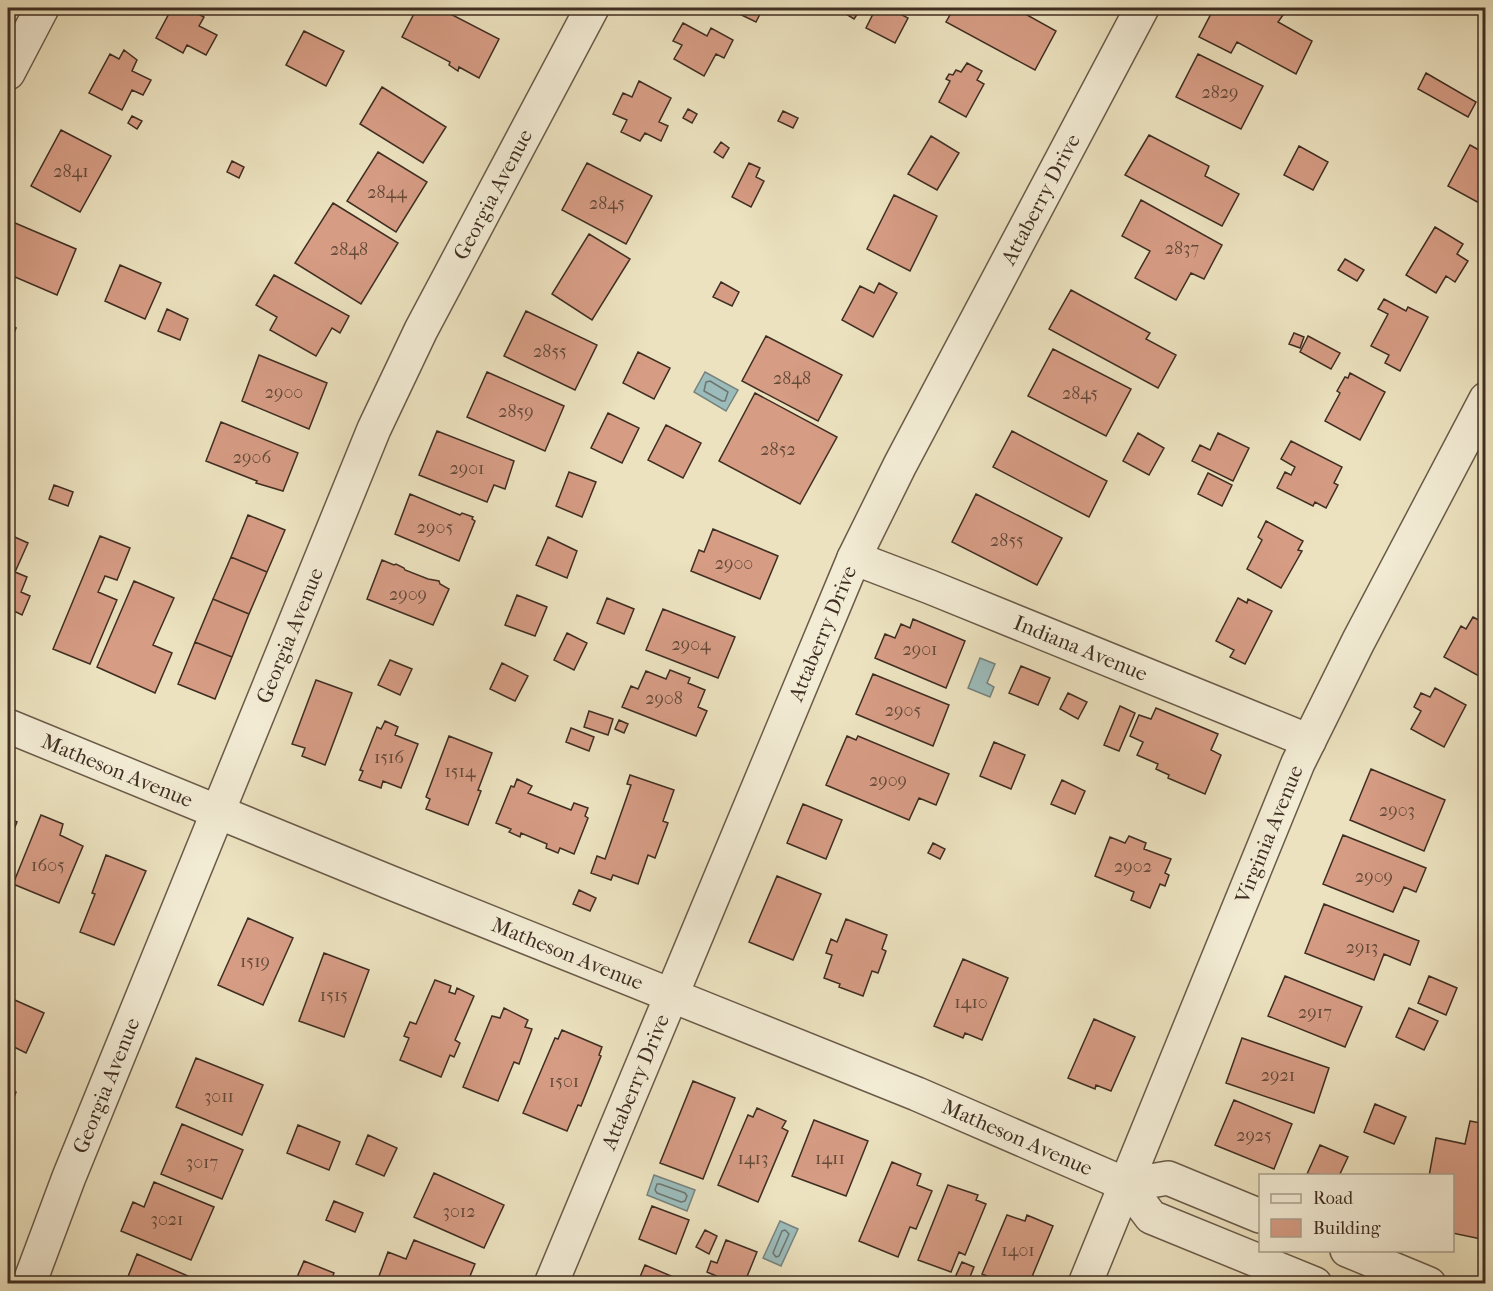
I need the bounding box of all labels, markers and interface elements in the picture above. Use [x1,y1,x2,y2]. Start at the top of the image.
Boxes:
house number: 2829 [1202,82,1239,103]
street label: Georgia Avenue [449,125,537,264]
street label: Attaberry Drive [996,130,1085,270]
house number: 2841 [53,161,89,182]
house number: 2844 [367,182,407,203]
house number: 2845 [589,193,625,214]
house number: 2837 [1165,238,1199,259]
house number: 2848 [330,239,368,260]
house number: 2855 [533,341,567,362]
house number: 2848 [773,368,811,389]
house number: 2900 [265,382,303,403]
house number: 2845 [1062,383,1098,404]
house number: 2859 [498,401,534,422]
house number: 2852 [760,439,796,460]
house number: 2906 [233,447,271,468]
house number: 2901 [450,458,484,479]
house number: 2905 [417,517,453,538]
house number: 2855 [990,530,1024,551]
house number: 2900 [715,553,753,574]
street label: Attaberry Drive [783,562,861,706]
street label: Georgia Avenue [251,564,328,707]
house number: 2909 [389,584,427,605]
street label: Indiana Avenue [1010,610,1151,686]
house number: 2904 [671,634,711,655]
house number: 2901 [903,639,937,660]
house number: 2908 [645,688,683,709]
house number: 2905 [885,700,921,721]
street label: Matheson Avenue [38,729,196,812]
house number: 1516 [374,747,404,768]
house number: 1514 [444,761,476,782]
street label: Virginia Avenue [1230,762,1308,908]
house number: 2909 [869,770,907,791]
house number: 2903 [1379,800,1415,821]
house number: 1605 [31,855,65,876]
house number: 2902 [1114,856,1152,877]
house number: 2909 [1355,866,1393,887]
street label: Matheson Avenue [488,912,647,995]
house number: 2913 [1346,937,1378,958]
house number: 1519 [240,951,270,972]
house number: 1515 [320,985,348,1006]
house number: 1410 [954,992,988,1013]
house number: 2917 [1298,1002,1332,1023]
street label: Attaberry Drive [596,1011,674,1154]
street label: Georgia Avenue [68,1014,145,1157]
house number: 2921 [1261,1065,1295,1086]
house number: 1501 [549,1071,579,1092]
house number: 3011 [204,1086,234,1107]
street label: Matheson Avenue [939,1094,1096,1181]
house number: 2925 [1236,1125,1272,1146]
house number: 1413 [738,1148,768,1169]
house number: 1411 [815,1148,845,1169]
house number: 3017 [186,1152,218,1173]
legend [1259,1174,1454,1252]
text: Road [1313,1188,1353,1209]
house number: 3012 [443,1201,475,1222]
house number: 3021 [151,1209,184,1230]
text: Building [1313,1218,1381,1239]
house number: 1401 [1001,1240,1035,1261]

